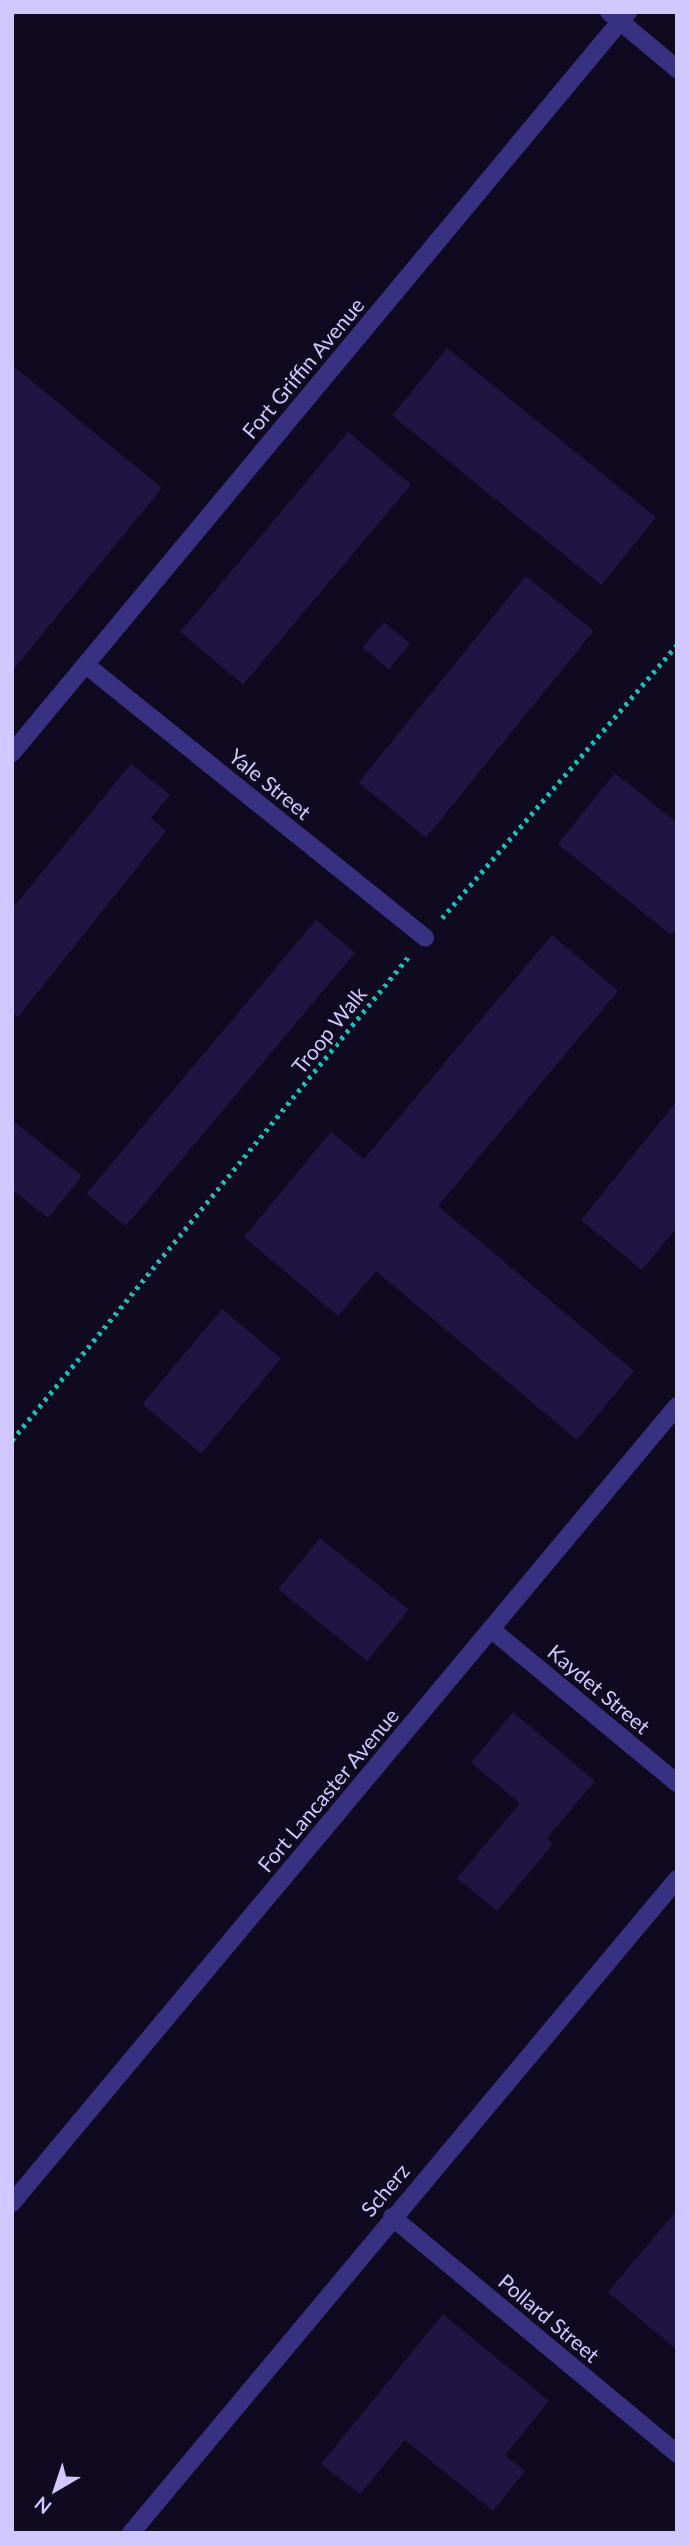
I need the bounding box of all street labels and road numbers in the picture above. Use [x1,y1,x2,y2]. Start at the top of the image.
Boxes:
street label: Fort Griffin Avenue [237,292,369,444]
street label: Yale Street [224,743,316,825]
street label: Troop Walk [286,981,372,1079]
street label: Kaydet Street [543,1639,655,1739]
street label: Fort Lancaster Avenue [252,1703,404,1877]
street label: Scherz [356,2158,414,2222]
street label: Pollard Street [493,2269,605,2367]

